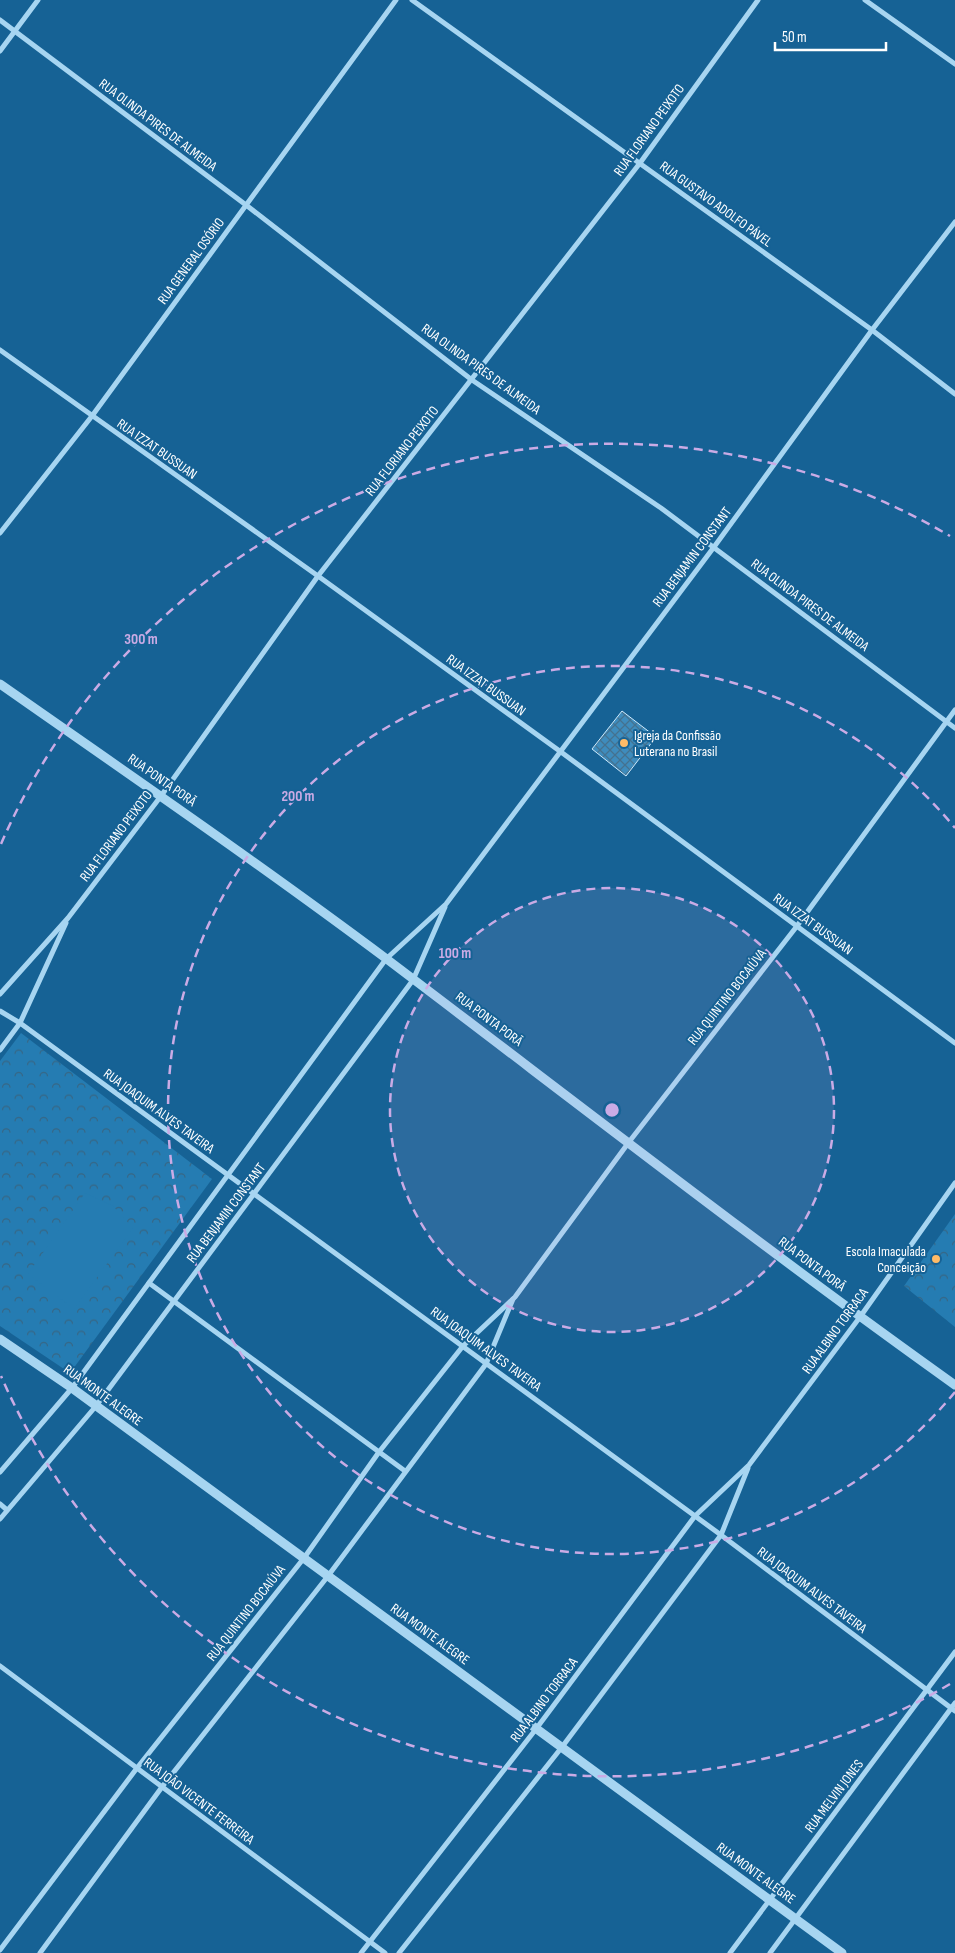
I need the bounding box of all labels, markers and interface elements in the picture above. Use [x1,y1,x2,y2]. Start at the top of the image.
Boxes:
scale bar [775,20,886,52]
text: 50 m [782,28,807,47]
street label: RUA OLINDA PIRES DE ALMEIDA [96,75,221,176]
street label: RUA FLORIANO PEIXOTO [610,81,688,179]
street label: RUA GUSTAVO ADOLFO PÁVEL [656,157,776,251]
street label: RUA GENERAL OSÓRIO [154,214,228,308]
street label: RUA OLINDA PIRES DE ALMEIDA [418,320,545,419]
street label: RUA FLORIANO PEIXOTO [362,403,442,499]
street label: RUA IZZAT BUSSUAN [114,415,200,483]
street label: RUA BENJAMIN CONSTANT [649,504,735,610]
street label: RUA OLINDA PIRES DE ALMEIDA [748,555,873,656]
text: 300 m [124,630,158,649]
street label: RUA IZZAT BUSSUAN [443,650,529,720]
place label: Igreja da Confissão Luterana no Brasil [634,727,721,760]
marker: Igreja da Confissão Luterana no Brasil [618,737,630,749]
street label: RUA PONTA PORÃ [124,750,200,810]
street label: RUA FLORIANO PEIXOTO [76,787,156,885]
text: 200 m [281,787,315,806]
street label: RUA IZZAT BUSSUAN [770,889,856,959]
text: 100 m [439,944,471,963]
street label: RUA QUINTINO BOCAIÚVA [684,945,771,1049]
street label: RUA PONTA PORÃ [452,988,527,1050]
street label: RUA JOAQUIM ALVES TAVEIRA [100,1065,219,1158]
centre of rings [603,1101,621,1119]
street label: RUA BENJAMIN CONSTANT [183,1160,269,1266]
street label: RUA PONTA PORÃ [775,1233,850,1295]
place label: Escola Imaculada Conceição [846,1243,926,1276]
marker: Escola Imaculada Conceição [930,1253,942,1265]
street label: RUA ALBINO TORRACA [798,1284,872,1377]
street label: RUA JOAQUIM ALVES TAVEIRA [427,1303,546,1396]
street label: RUA MONTE ALEGRE [60,1361,146,1429]
street label: RUA JOAQUIM ALVES TAVEIRA [754,1543,871,1637]
street label: RUA QUINTINO BOCAIÚVA [203,1561,290,1665]
street label: RUA MONTE ALEGRE [387,1600,473,1668]
street label: RUA ALBINO TORRACA [507,1653,582,1746]
street label: RUA JOÃO VICENTE FERREIRA [140,1754,258,1849]
street label: RUA MELVIN JONES [801,1756,867,1836]
street label: RUA MONTE ALEGRE [713,1839,799,1907]

